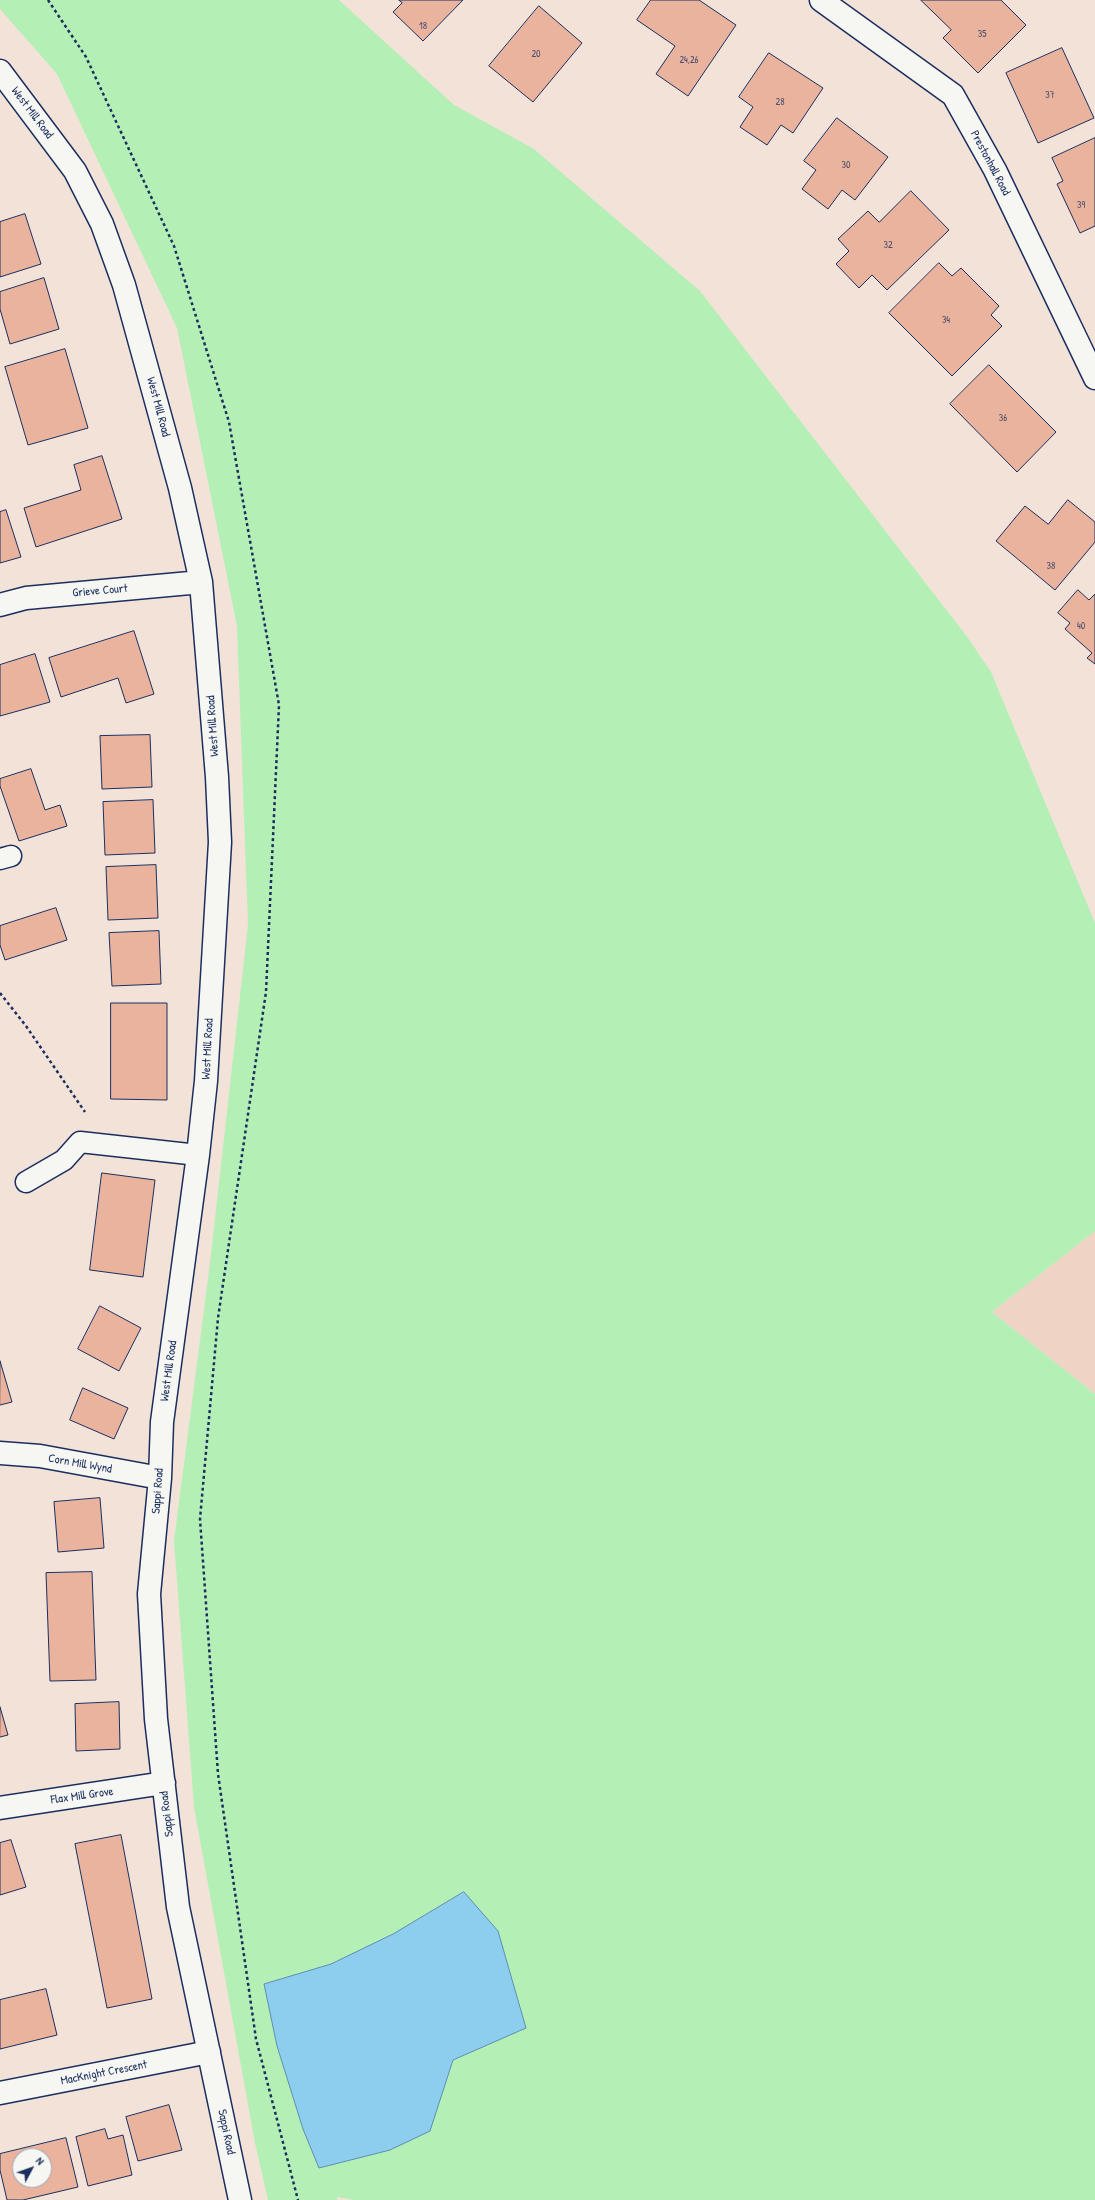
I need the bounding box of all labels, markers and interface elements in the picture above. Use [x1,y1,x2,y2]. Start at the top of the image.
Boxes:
house number: 18 [419,20,427,32]
house number: 35 [978,28,986,40]
house number: 20 [531,48,541,60]
house number: 24,26 [679,54,699,66]
street label: West Mill Road [8,84,56,142]
house number: 37 [1045,89,1055,101]
house number: 28 [775,96,785,108]
street label: Prestonhall Road [967,128,1013,198]
house number: 30 [842,159,850,171]
house number: 39 [1077,199,1085,211]
house number: 32 [883,239,893,251]
house number: 34 [942,314,950,326]
street label: West Mill Road [143,376,173,438]
house number: 36 [999,412,1007,424]
house number: 38 [1047,560,1055,572]
street label: Grieve Court [72,581,128,601]
house number: 40 [1077,620,1085,632]
street label: West Mill Road [204,695,222,757]
street label: West Mill Road [199,1018,217,1080]
street label: West Mill Road [158,1340,180,1402]
street label: Corn Mill Wynd [47,1451,113,1477]
street label: Sappi Road [149,1468,167,1514]
street label: Flax Mill Grove [50,1784,114,1808]
street label: Sappi Road [157,1790,177,1838]
street label: MacKnight Crescent [60,2058,148,2088]
street label: Sappi Road [214,2108,238,2156]
north arrow [12,2148,52,2188]
text: N [33,2154,48,2168]

